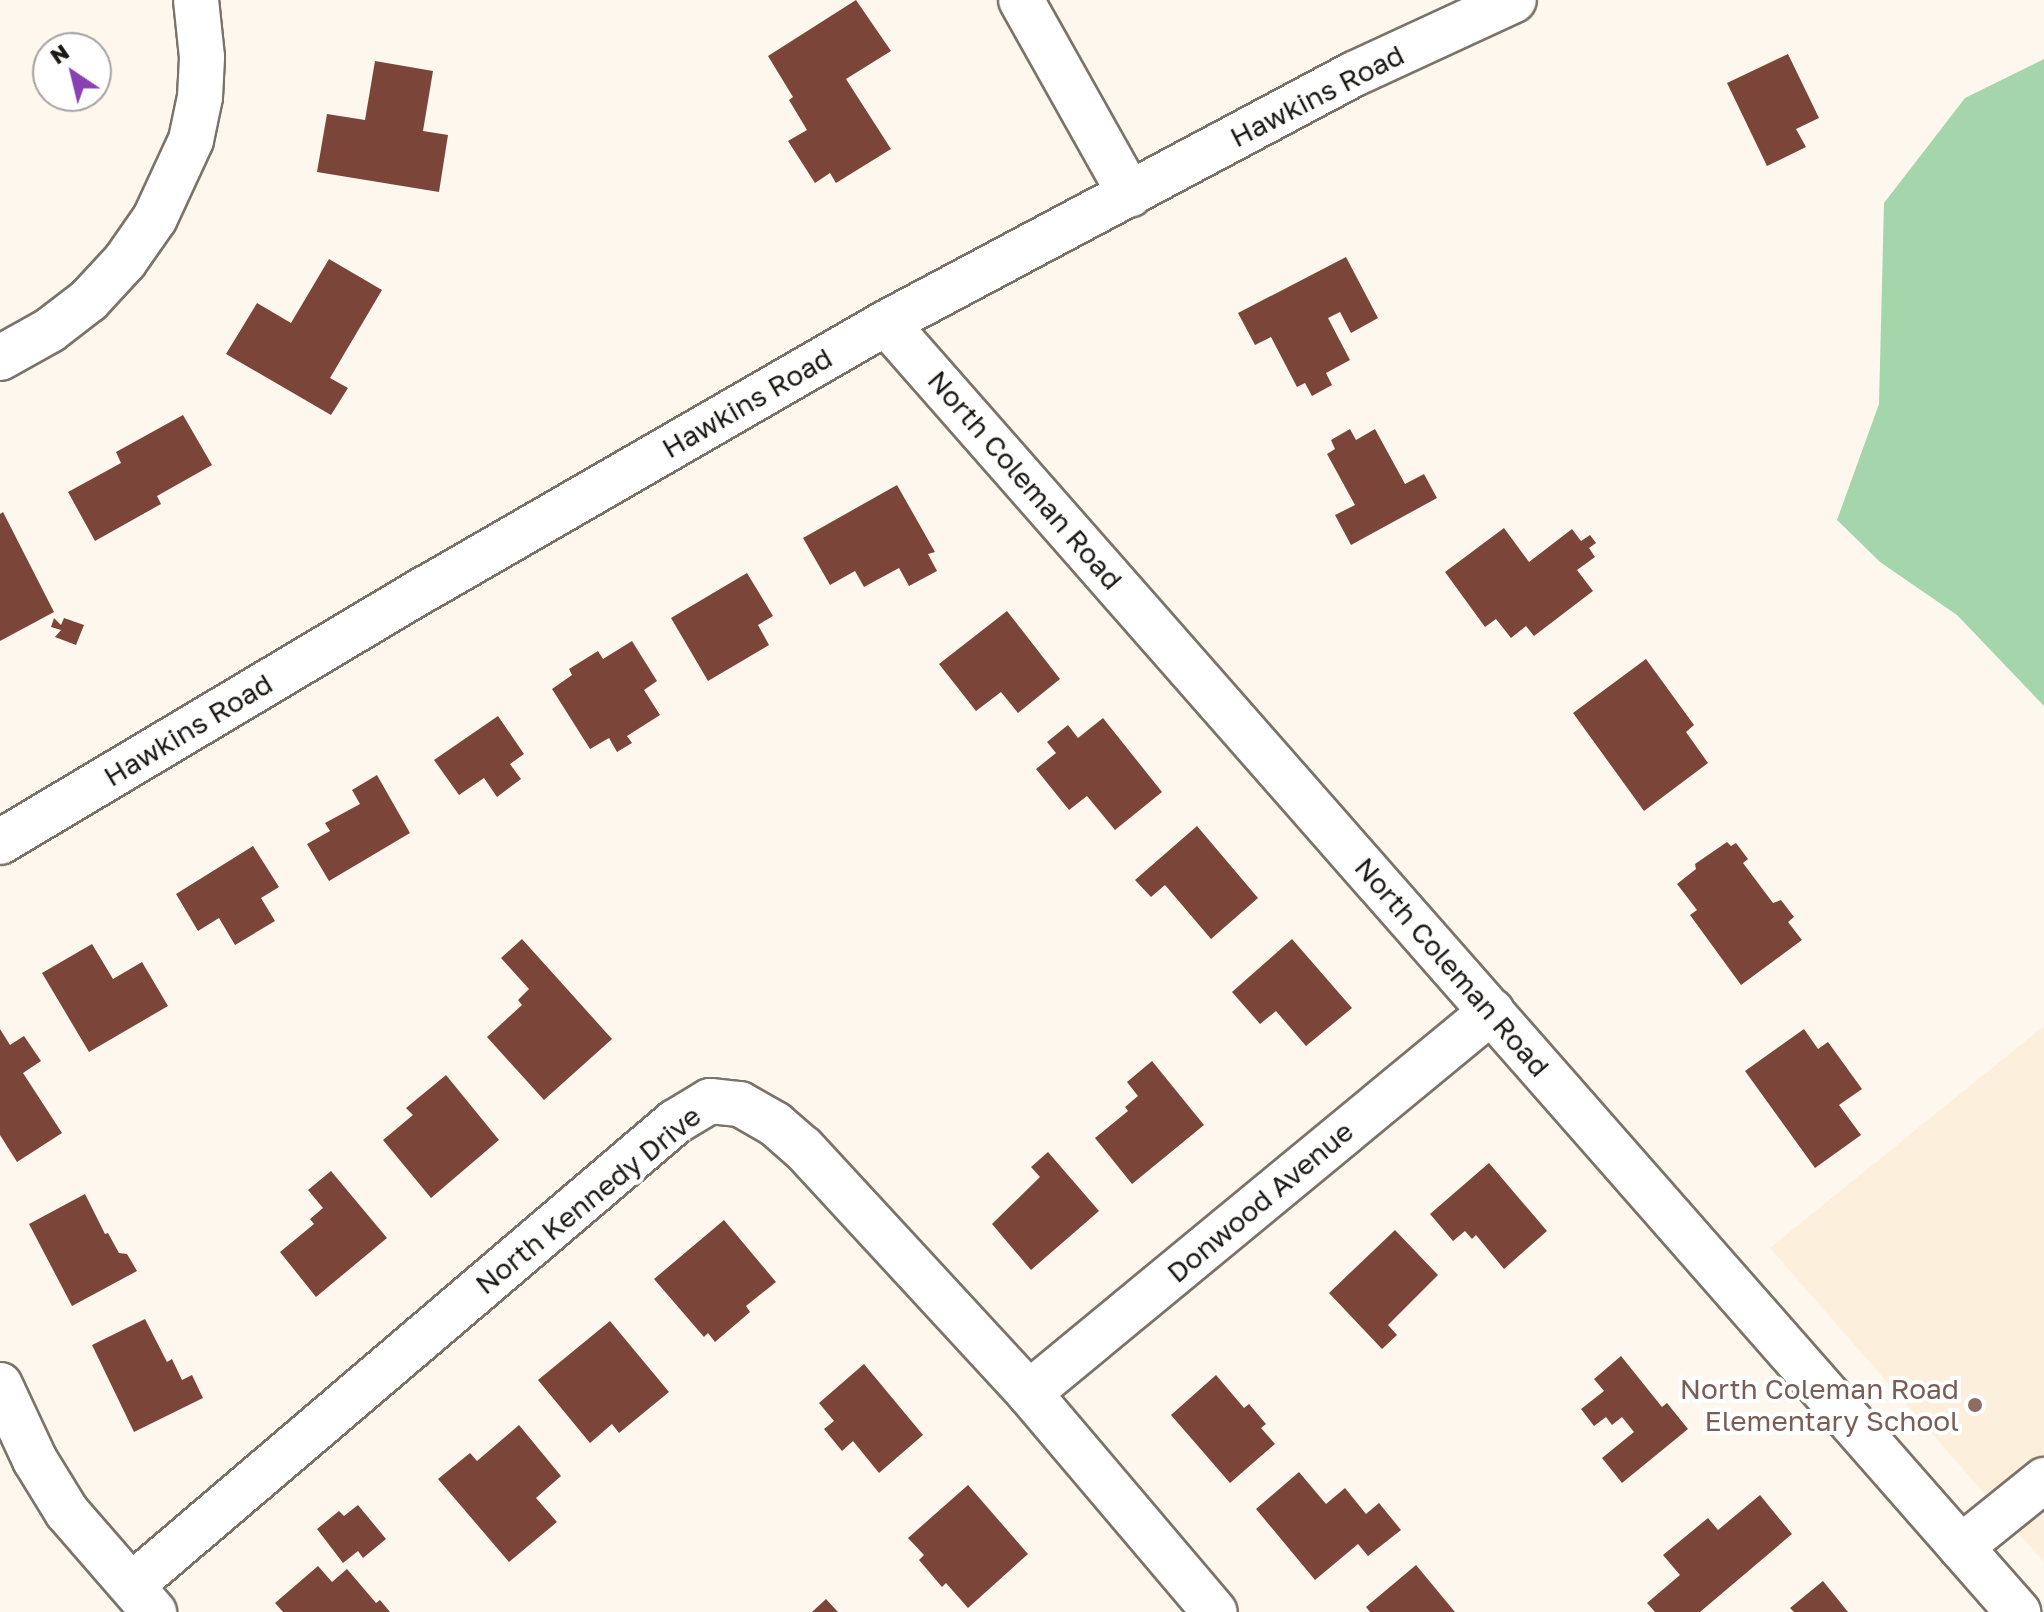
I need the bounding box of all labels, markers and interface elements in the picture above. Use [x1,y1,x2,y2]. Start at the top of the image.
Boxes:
north arrow [32,32,112,112]
text: N [44,38,74,69]
street label: Hawkins Road [1225,38,1409,154]
street label: Hawkins Road [656,341,838,465]
street label: North Coleman Road [921,364,1129,596]
street label: Hawkins Road [98,667,278,793]
street label: North Coleman Road [1348,851,1556,1083]
street label: North Kennedy Drive [469,1099,707,1301]
street label: Donwood Avenue [1160,1114,1360,1290]
place label: North Coleman Road Elementary School [1680,1372,1959,1438]
marker: North Coleman Road Elementary School [1966,1396,1984,1414]

